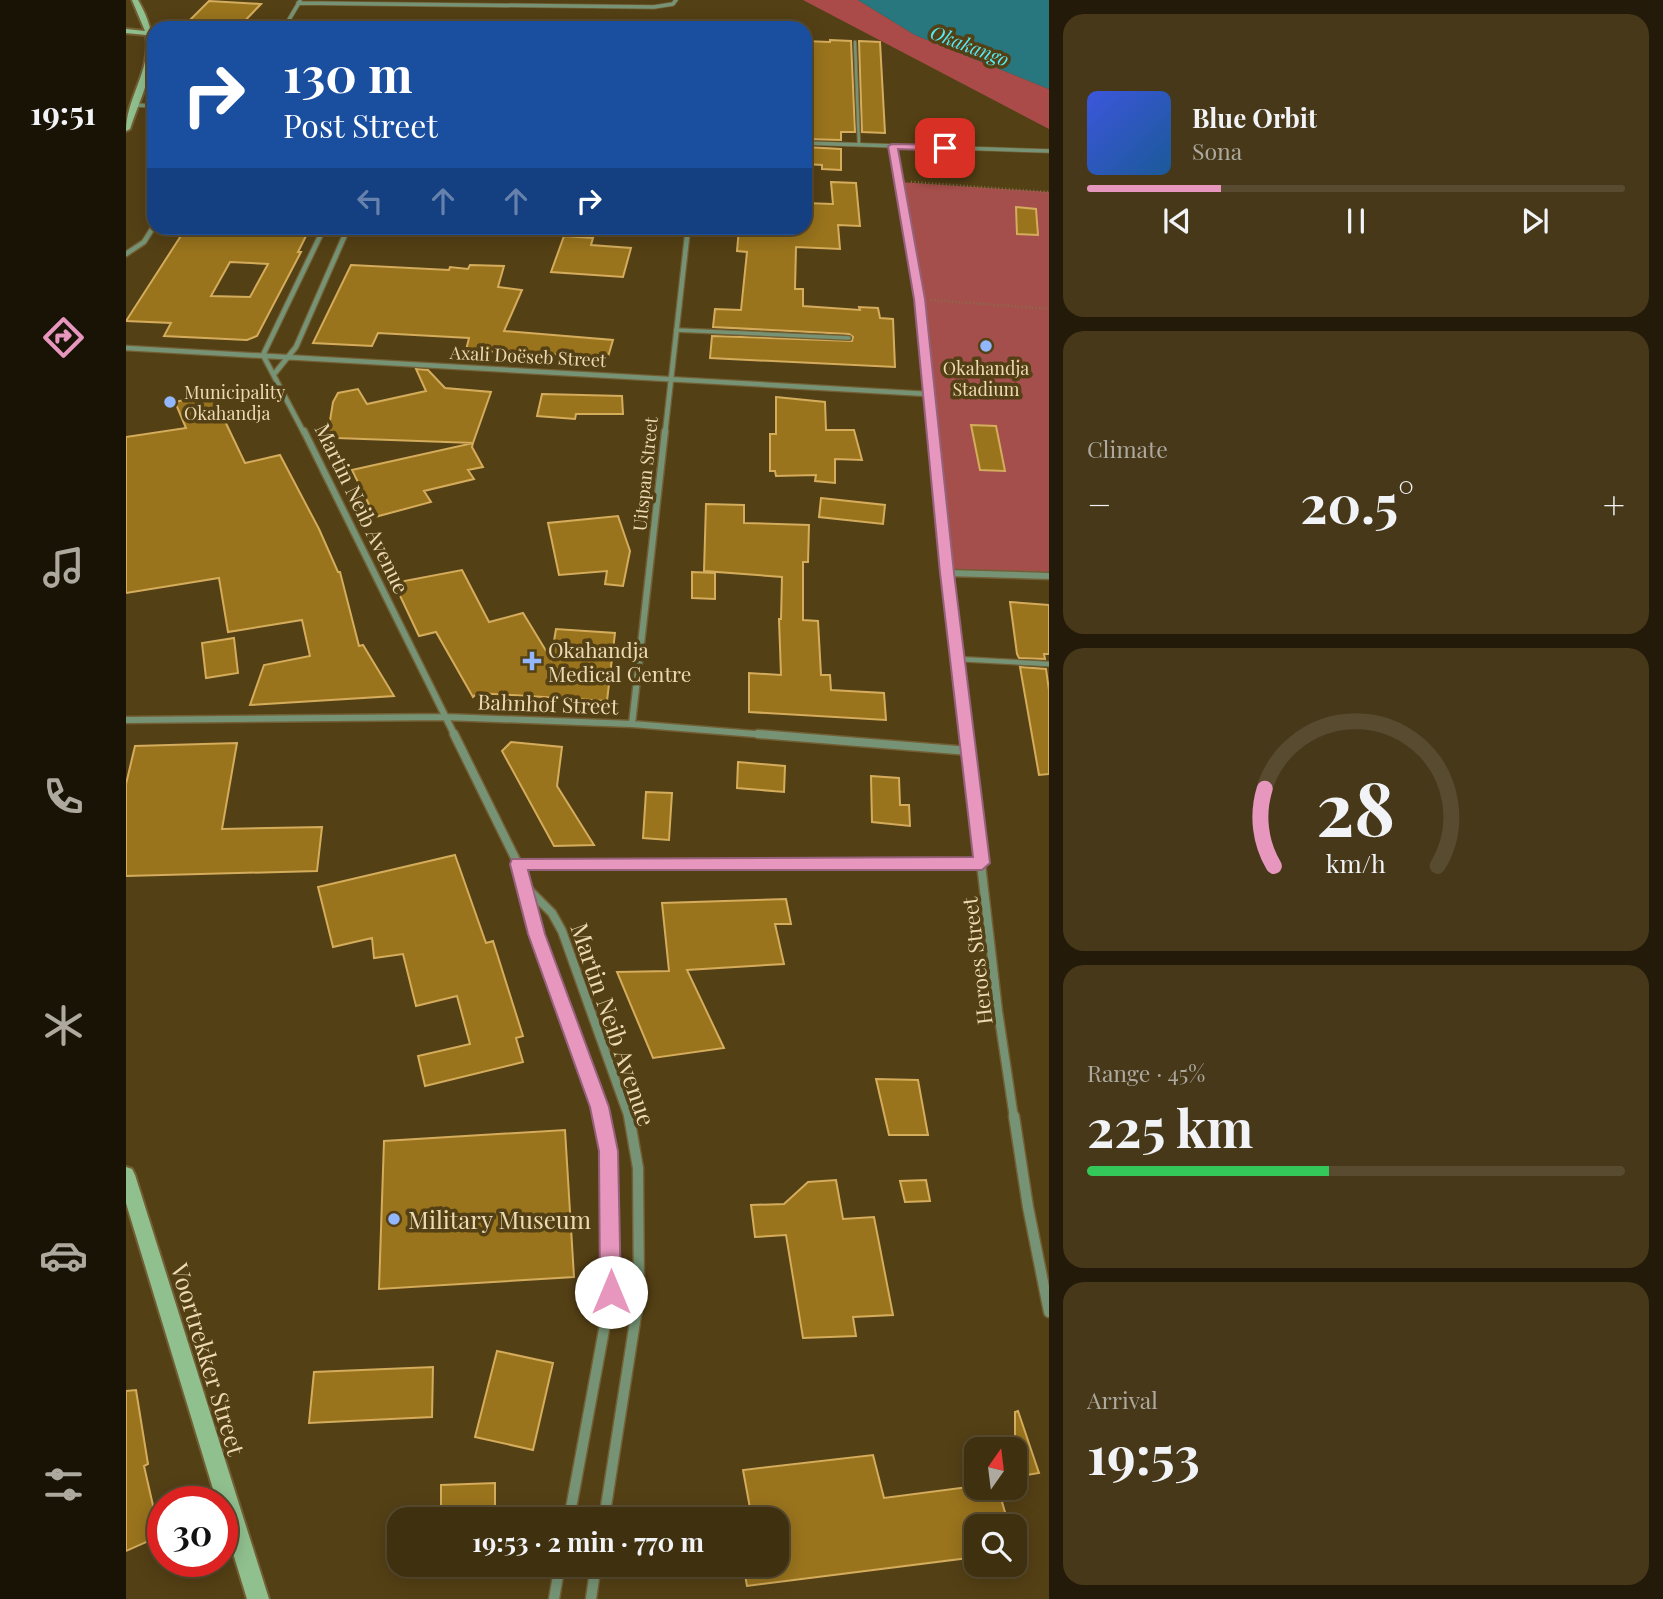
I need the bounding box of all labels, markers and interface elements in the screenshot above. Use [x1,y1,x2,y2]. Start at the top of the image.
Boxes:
water label: Okakango [927,18,1013,72]
text: 130 m [283,40,413,105]
icon: right [168,49,259,140]
text: 19:51 [30,90,96,133]
text: Blue Orbit [1192,100,1317,135]
text: Post Street [283,103,438,146]
pin [915,118,975,178]
icon: arrive [926,129,964,167]
text: Sona [1192,135,1242,166]
icon: left [351,182,389,220]
icon: ahead [424,182,462,220]
icon: ahead [497,182,535,220]
icon: right [570,182,608,220]
icon: previous [1158,202,1196,240]
icon: pause [1337,202,1375,240]
icon: next [1516,202,1554,240]
icon: directions [39,313,88,362]
marker: Okahandja Stadium [978,338,994,354]
street label: Axali Doëseb Street [448,340,607,372]
place label: Okahandja Stadium [943,356,1029,401]
place label: Municipality Okahandja [184,380,285,425]
marker: Municipality Okahandja [162,394,178,410]
street label: Uitspan Street [627,415,663,532]
street label: Martin Neib Avenue [310,418,416,598]
text: Climate [1087,433,1168,464]
text: 20.5° [1300,468,1414,537]
text: − [1087,478,1112,529]
text: + [1603,478,1625,529]
icon: music [39,543,88,592]
place label: Okahandja Medical Centre [548,635,691,687]
marker: Okahandja Medical Centre [522,651,542,671]
street label: Bahnhof Street [477,687,619,719]
text: 28 [1317,757,1395,854]
icon: phone [39,772,88,821]
text: km/h [1326,845,1386,878]
street label: Heroes Street [954,895,998,1026]
street label: Martin Neib Avenue [564,918,664,1130]
icon: climate [39,1001,88,1050]
text: Range · 45% [1087,1057,1205,1088]
text: 225 km [1087,1092,1253,1161]
place label: Military Museum [408,1203,591,1235]
marker: Military Museum [386,1211,402,1227]
icon: car [39,1231,88,1280]
position arrow [574,1255,648,1329]
street label: Voortrekker Street [164,1258,254,1459]
text: Arrival [1087,1384,1158,1415]
text: 19:53 [1087,1419,1200,1488]
north arrow [964,1437,1027,1500]
map controls [964,1437,1027,1577]
icon: filters [39,1460,88,1509]
speed limit sign: 30 [147,1486,238,1577]
button: search [964,1514,1027,1577]
text: 19:53 · 2 min · 770 m [472,1524,704,1559]

